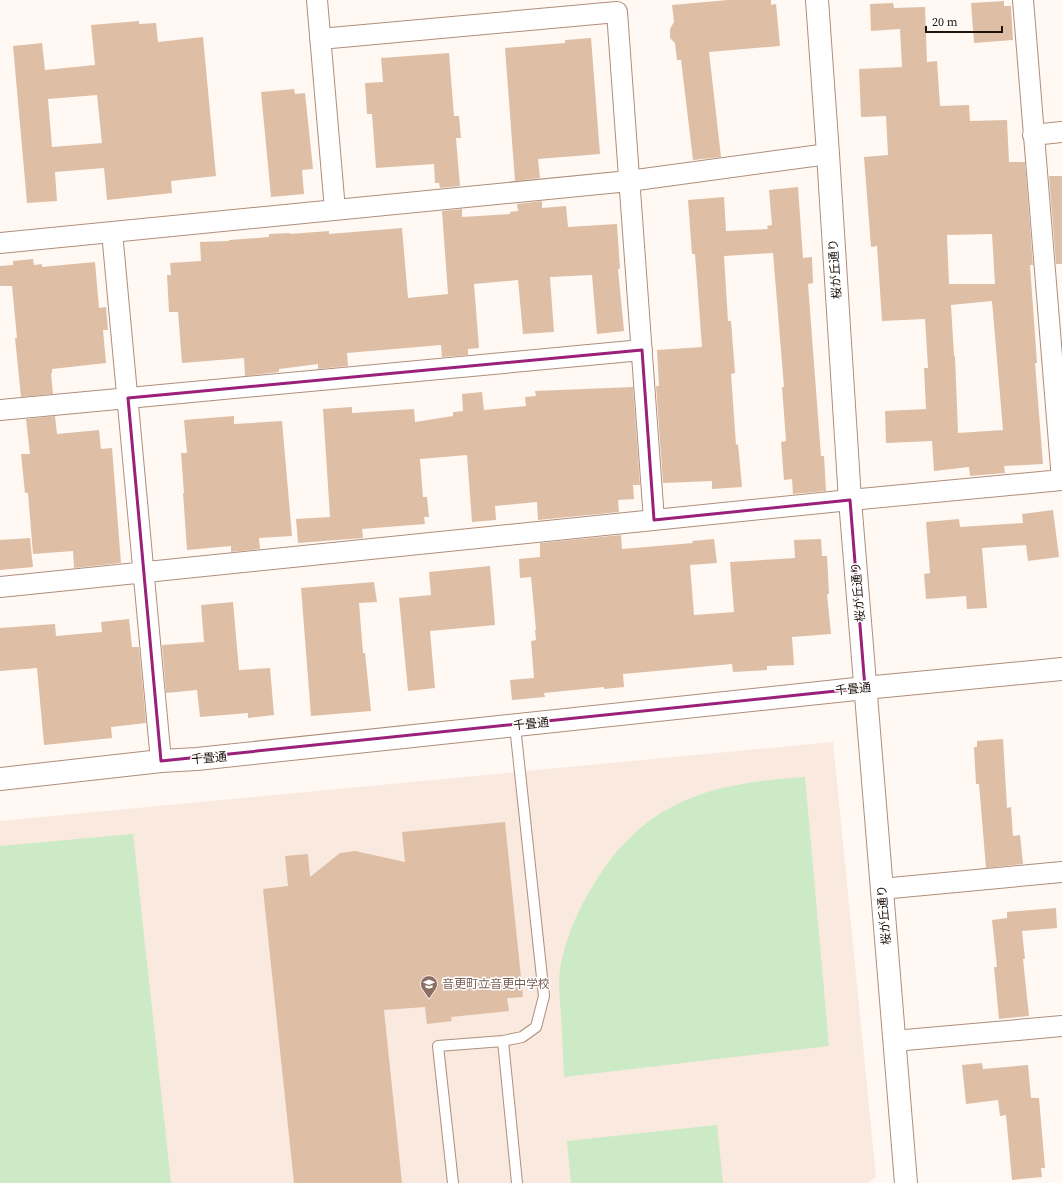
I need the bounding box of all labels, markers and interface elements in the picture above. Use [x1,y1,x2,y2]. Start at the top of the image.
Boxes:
scale bar [926,8,1002,34]
text: 20 m [932,14,958,30]
street label: 桜が丘通り [825,239,845,299]
street label: 桜が丘通り [847,561,869,623]
street label: 千畳通 [834,679,872,699]
street label: 千畳通 [512,714,550,734]
street label: 千畳通 [190,748,228,768]
street label: 桜が丘通り [873,884,895,946]
school or university icon: 音更町立音更中学校 [419,974,439,999]
place label: 音更町立音更中学校 [442,976,550,992]

